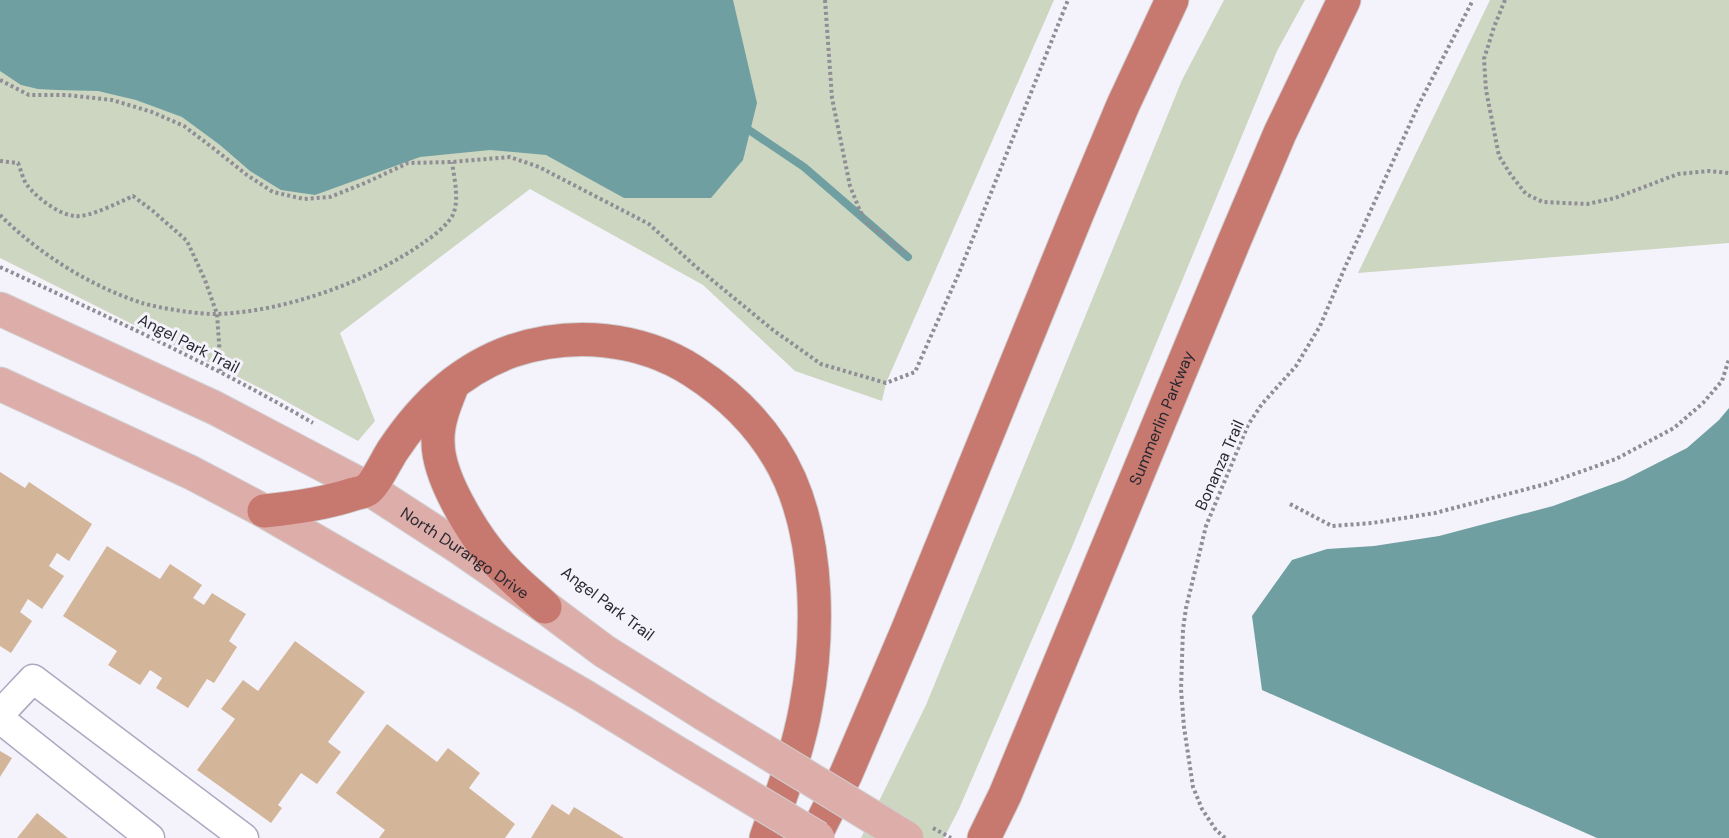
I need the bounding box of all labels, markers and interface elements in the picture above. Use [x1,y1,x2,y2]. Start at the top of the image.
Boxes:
street label: Angel Park Trail [134,309,243,378]
street label: Summerlin Parkway [1124,348,1199,489]
street label: Bonanza Trail [1190,417,1249,514]
street label: North Durango Drive [397,502,533,604]
street label: Angel Park Trail [557,562,658,645]

